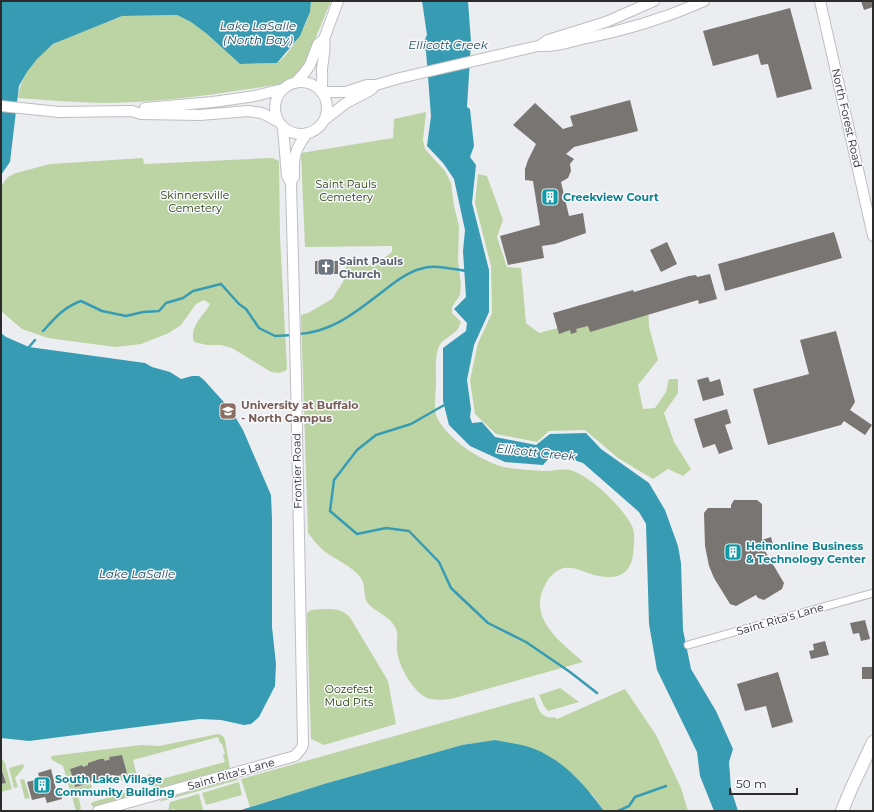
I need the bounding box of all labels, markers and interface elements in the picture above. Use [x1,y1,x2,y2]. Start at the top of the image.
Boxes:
water label: Lake LaSalle (North Bay) [220,18,296,47]
water label: Ellicott Creek [408,37,489,52]
street label: North Forest Road [829,67,865,169]
park label: Saint Pauls Cemetery [316,177,377,204]
building icon: Creekview Court [540,187,560,207]
park label: Skinnersville Cemetery [161,188,230,215]
place label: Creekview Court [563,190,659,204]
place label: Saint Pauls Church [339,254,403,281]
church icon: Saint Pauls Church [316,257,336,277]
place label: University at Buffalo - North Campus [241,398,359,425]
school or university icon: University at Buffalo - North Campus [218,401,238,421]
street label: Frontier Road [289,433,305,509]
water label: Ellicott Creek [496,440,577,464]
place label: Heinonline Business & Technology Center [746,539,866,566]
building icon: Heinonline Business & Technology Center [723,542,743,562]
water label: Lake LaSalle [99,566,175,581]
street label: Saint Rita's Lane [735,600,826,638]
park label: Oozefest Mud Pits [325,682,374,709]
street label: Saint Rita's Lane [186,755,277,793]
scale bar [730,770,797,796]
place label: South Lake Village Community Building [55,772,175,799]
building icon: South Lake Village Community Building [32,775,52,795]
text: 50 m [736,776,767,791]

